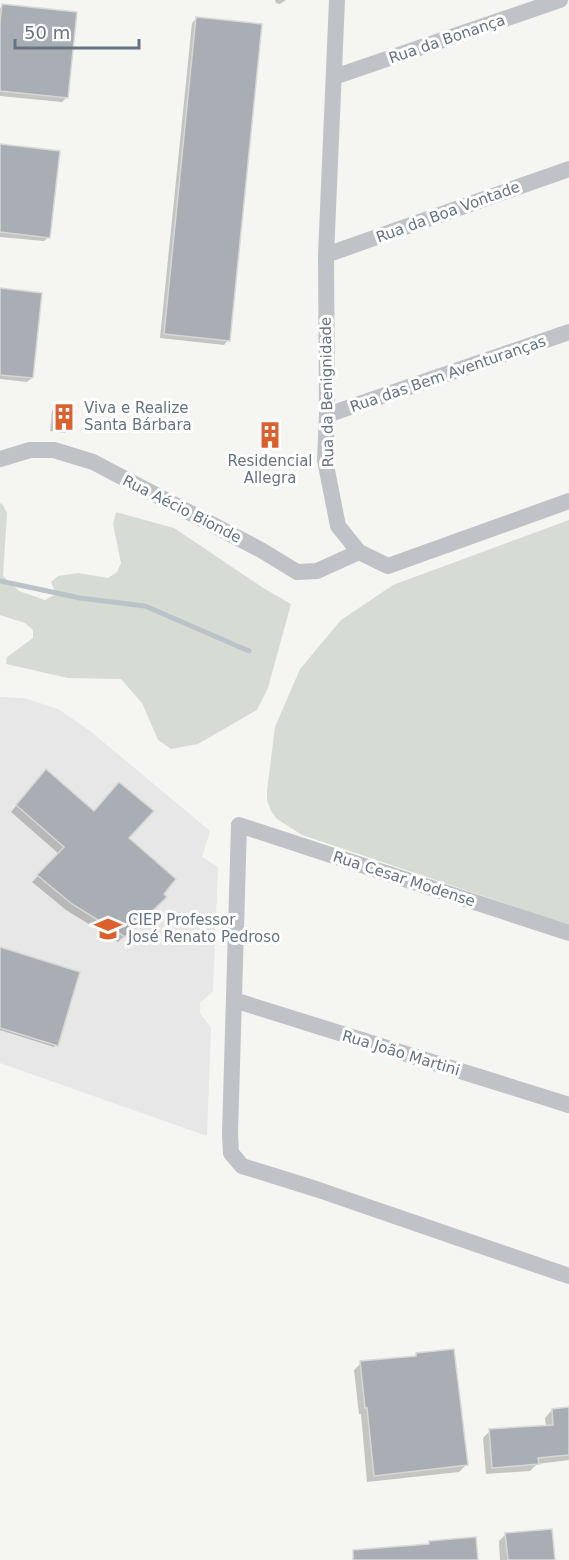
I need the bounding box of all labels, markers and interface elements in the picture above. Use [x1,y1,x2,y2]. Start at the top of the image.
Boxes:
street label: Rua da Bonança [386,11,508,67]
scale bar [15,12,140,50]
text: 50 m [24,22,70,43]
street label: Rua da Boa Vontade [374,178,522,246]
street label: Rua da Benignidade [317,317,337,467]
street label: Rua das Bem Aventuranças [348,332,548,416]
place label: Viva e Realize Santa Bárbara [84,399,192,434]
building icon: Viva e Realize Santa Bárbara [49,402,79,432]
building icon: Residencial Allegra [255,420,285,450]
place label: Residencial Allegra [228,452,313,487]
street label: Rua Aécio Bionde [120,471,244,547]
street label: Rua Cesar Modense [331,848,477,910]
place label: CIEP Professor José Renato Pedroso [127,911,280,946]
school or university icon: CIEP Professor José Renato Pedroso [93,914,123,944]
street label: Rua João Martini [340,1027,462,1079]

